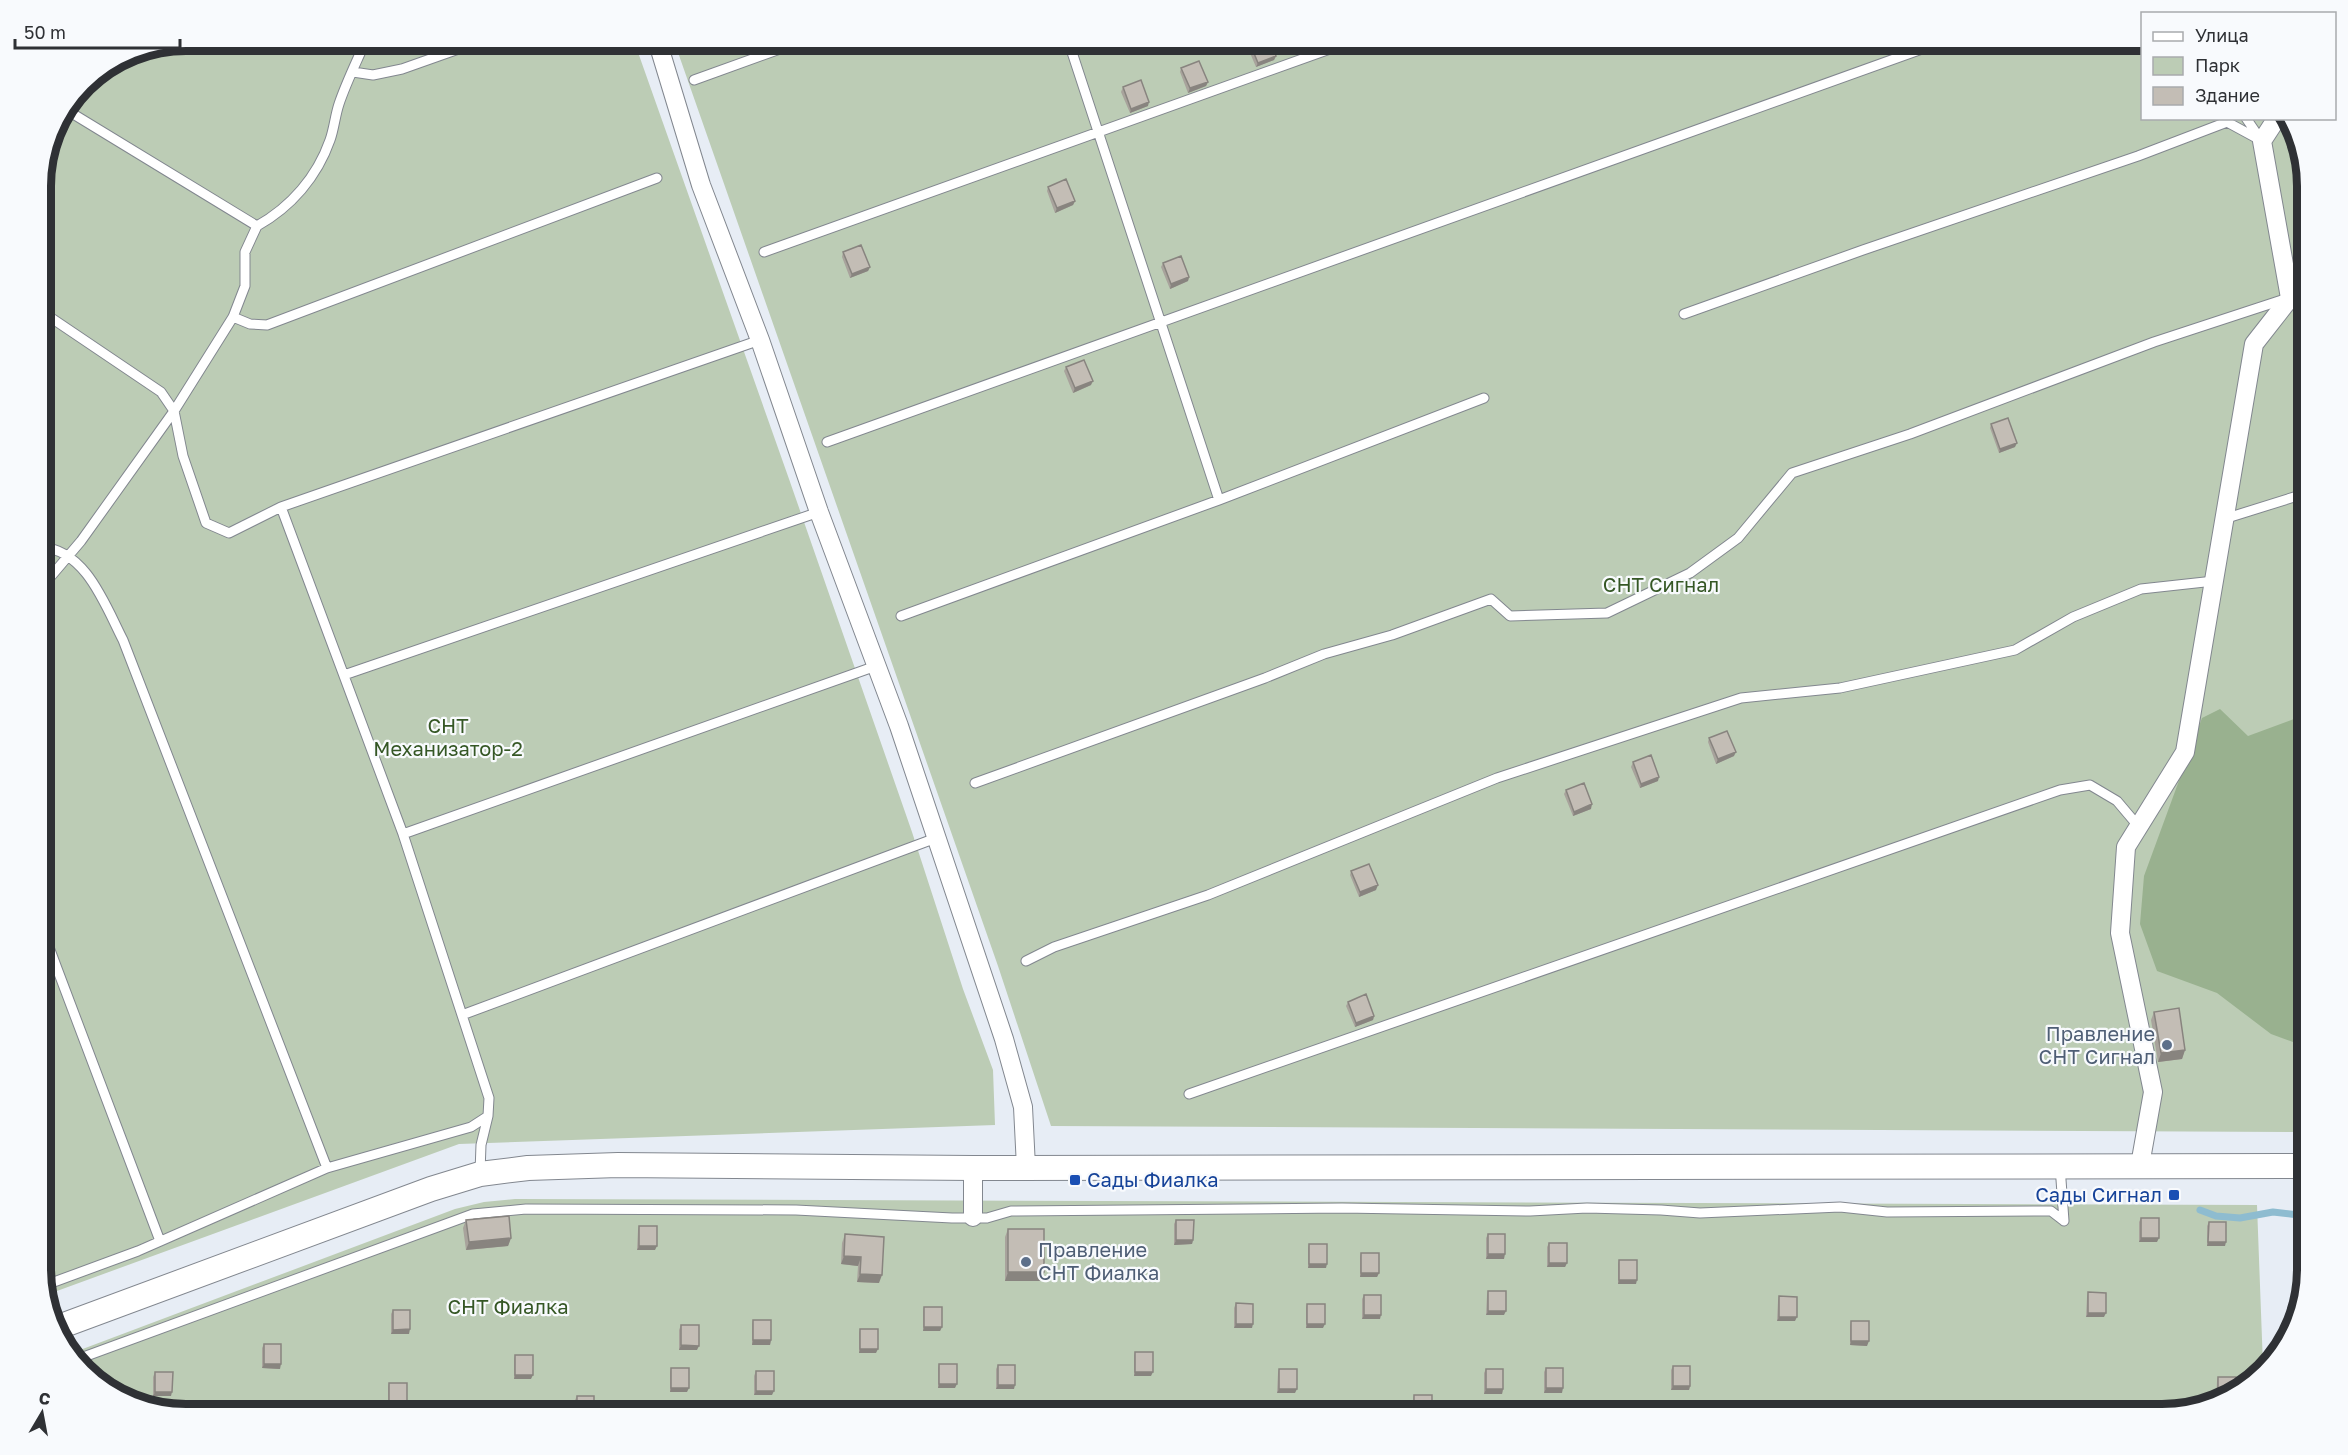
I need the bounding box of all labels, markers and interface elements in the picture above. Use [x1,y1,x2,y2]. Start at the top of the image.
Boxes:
scale bar [15,12,180,50]
legend [2141,12,2336,120]
text: 50 m [24,21,66,43]
text: Улица [2195,24,2249,46]
text: Парк [2195,54,2240,76]
text: Здание [2195,84,2260,106]
park label: СНТ Сигнал [1603,572,1719,596]
park label: СНТ Механизатор-2 [373,713,523,760]
place label: Правление СНТ Сигнал [2039,1021,2155,1068]
marker: Правление СНТ Сигнал [2160,1038,2174,1052]
place label: Сады Фиалка [1087,1167,1219,1191]
marker: Сады Фиалка [1068,1173,1082,1187]
place label: Сады Сигнал [2035,1182,2162,1206]
marker: Сады Сигнал [2167,1188,2181,1202]
place label: Правление СНТ Фиалка [1038,1237,1159,1284]
marker: Правление СНТ Фиалка [1019,1255,1033,1269]
park label: СНТ Фиалка [447,1294,569,1318]
north arrow [12,1383,72,1443]
text: С [37,1387,52,1409]

